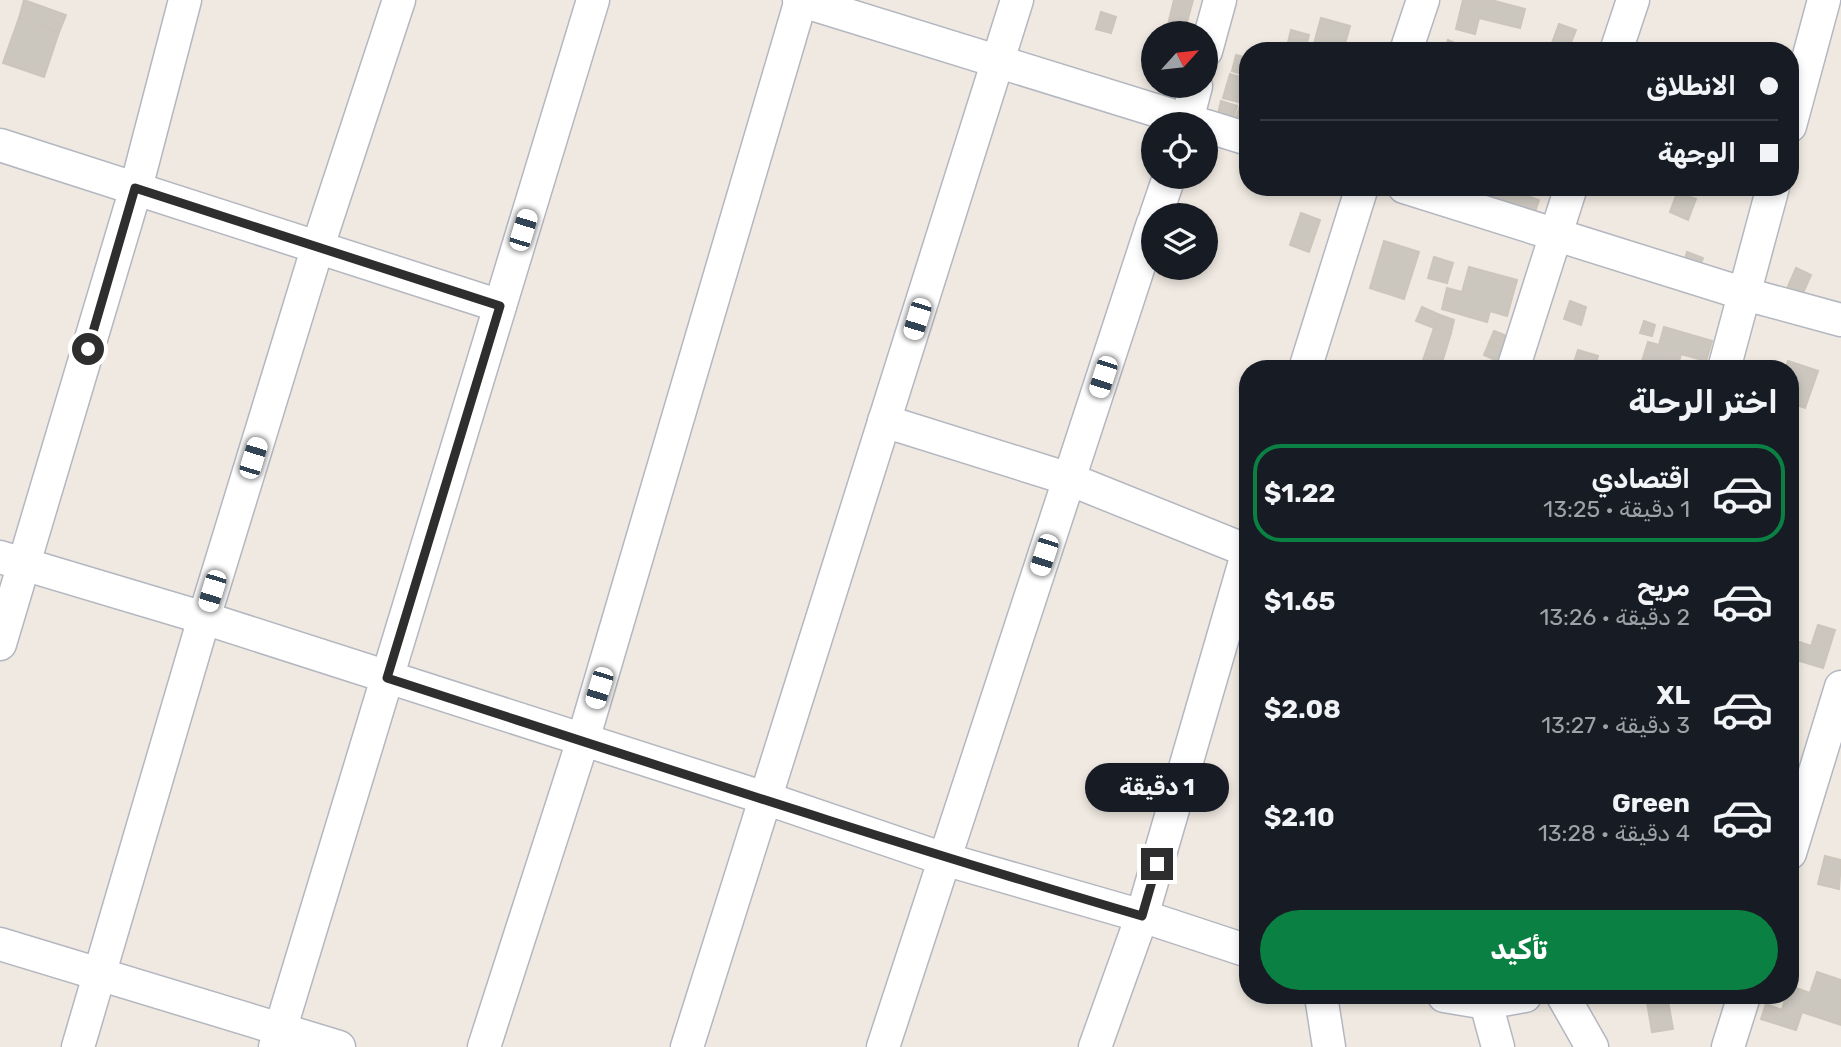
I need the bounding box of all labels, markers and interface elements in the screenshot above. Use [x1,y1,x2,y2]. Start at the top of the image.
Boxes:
north arrow [1141,21,1218,98]
map controls [1141,21,1218,280]
text: الانطلاق [1646,71,1736,102]
button: locate [1141,112,1218,189]
text: الوجهة [1658,138,1736,169]
button: layers [1141,203,1218,280]
car [507,207,540,253]
car [901,296,934,342]
route start [72,333,104,365]
car [1087,354,1120,400]
text: اختر الرحلة [1628,383,1778,421]
car [237,435,270,481]
icon: car [1711,462,1774,525]
text: اقتصادي [1591,464,1690,495]
text: $1.22 [1264,478,1335,509]
text: 1 دقيقة · 13:25 [1543,495,1690,523]
car [1028,532,1061,578]
car [196,568,229,614]
icon: car [1711,570,1774,633]
text: مريح [1637,572,1690,603]
text: $1.65 [1264,586,1335,617]
text: 2 دقيقة · 13:26 [1539,603,1690,631]
car [583,665,616,711]
icon: car [1711,678,1774,741]
text: XL [1657,680,1690,711]
text: $2.08 [1264,694,1341,725]
text: 3 دقيقة · 13:27 [1541,711,1690,739]
callout: 1 دقيقة [1085,762,1229,812]
text: 1 دقيقة [1119,773,1195,801]
icon: car [1711,786,1774,849]
text: Green [1612,788,1690,819]
text: $2.10 [1264,802,1335,833]
text: 4 دقيقة · 13:28 [1538,819,1690,847]
route end [1141,848,1173,880]
button: تأكيد [1260,910,1778,990]

